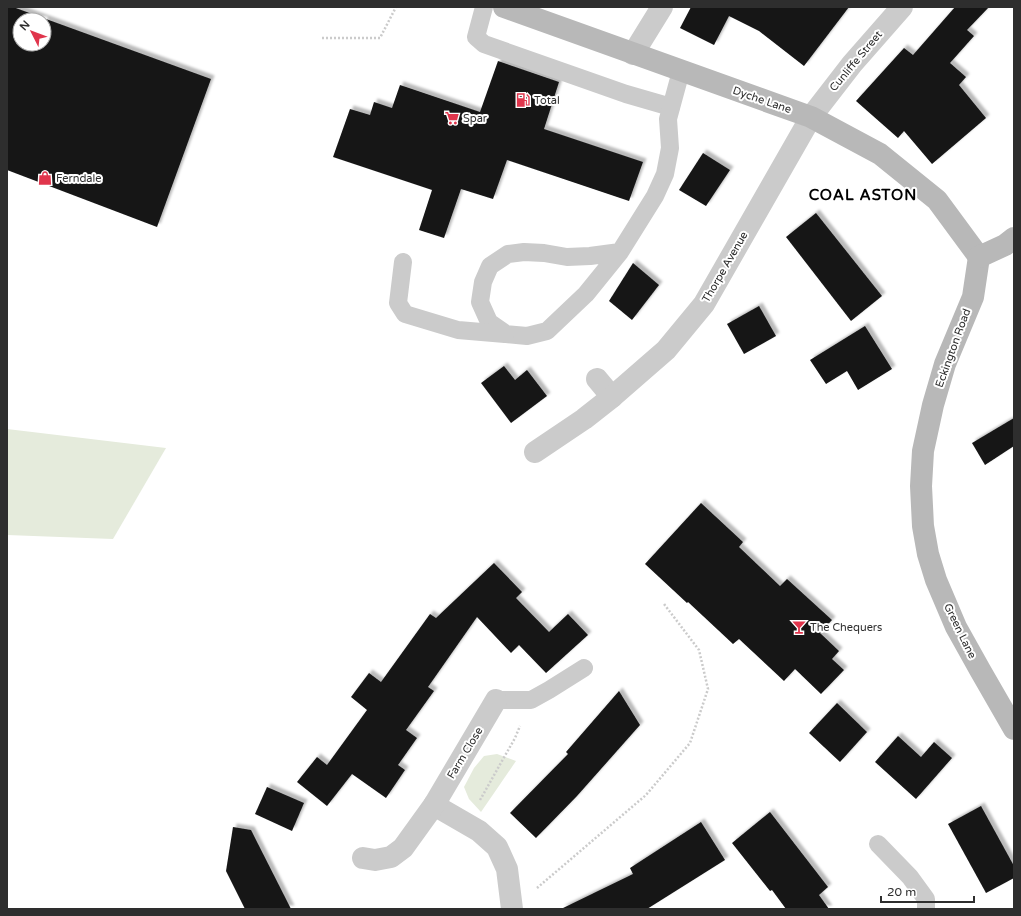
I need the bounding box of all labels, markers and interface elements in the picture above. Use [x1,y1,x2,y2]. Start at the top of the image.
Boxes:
north arrow [12,12,52,52]
text: N [17,18,33,33]
street label: Cunliffe Street [827,28,885,94]
street label: Dyche Lane [731,84,793,116]
fuel station icon: Total [515,92,531,108]
place label: Total [534,94,560,107]
supermarket icon: Spar [444,110,460,126]
place label: Spar [463,112,488,125]
shop icon: Ferndale [37,170,53,186]
place label: Ferndale [56,172,101,185]
district label: COAL ASTON [809,186,917,204]
street label: Thorpe Avenue [699,229,751,305]
street label: Eckington Road [933,307,973,389]
street label: Green Lane [941,601,979,661]
bar icon: The Chequers [791,619,807,635]
place label: The Chequers [810,621,882,634]
street label: Farm Close [445,725,485,781]
scale bar [881,878,974,904]
text: 20 m [887,885,916,899]

